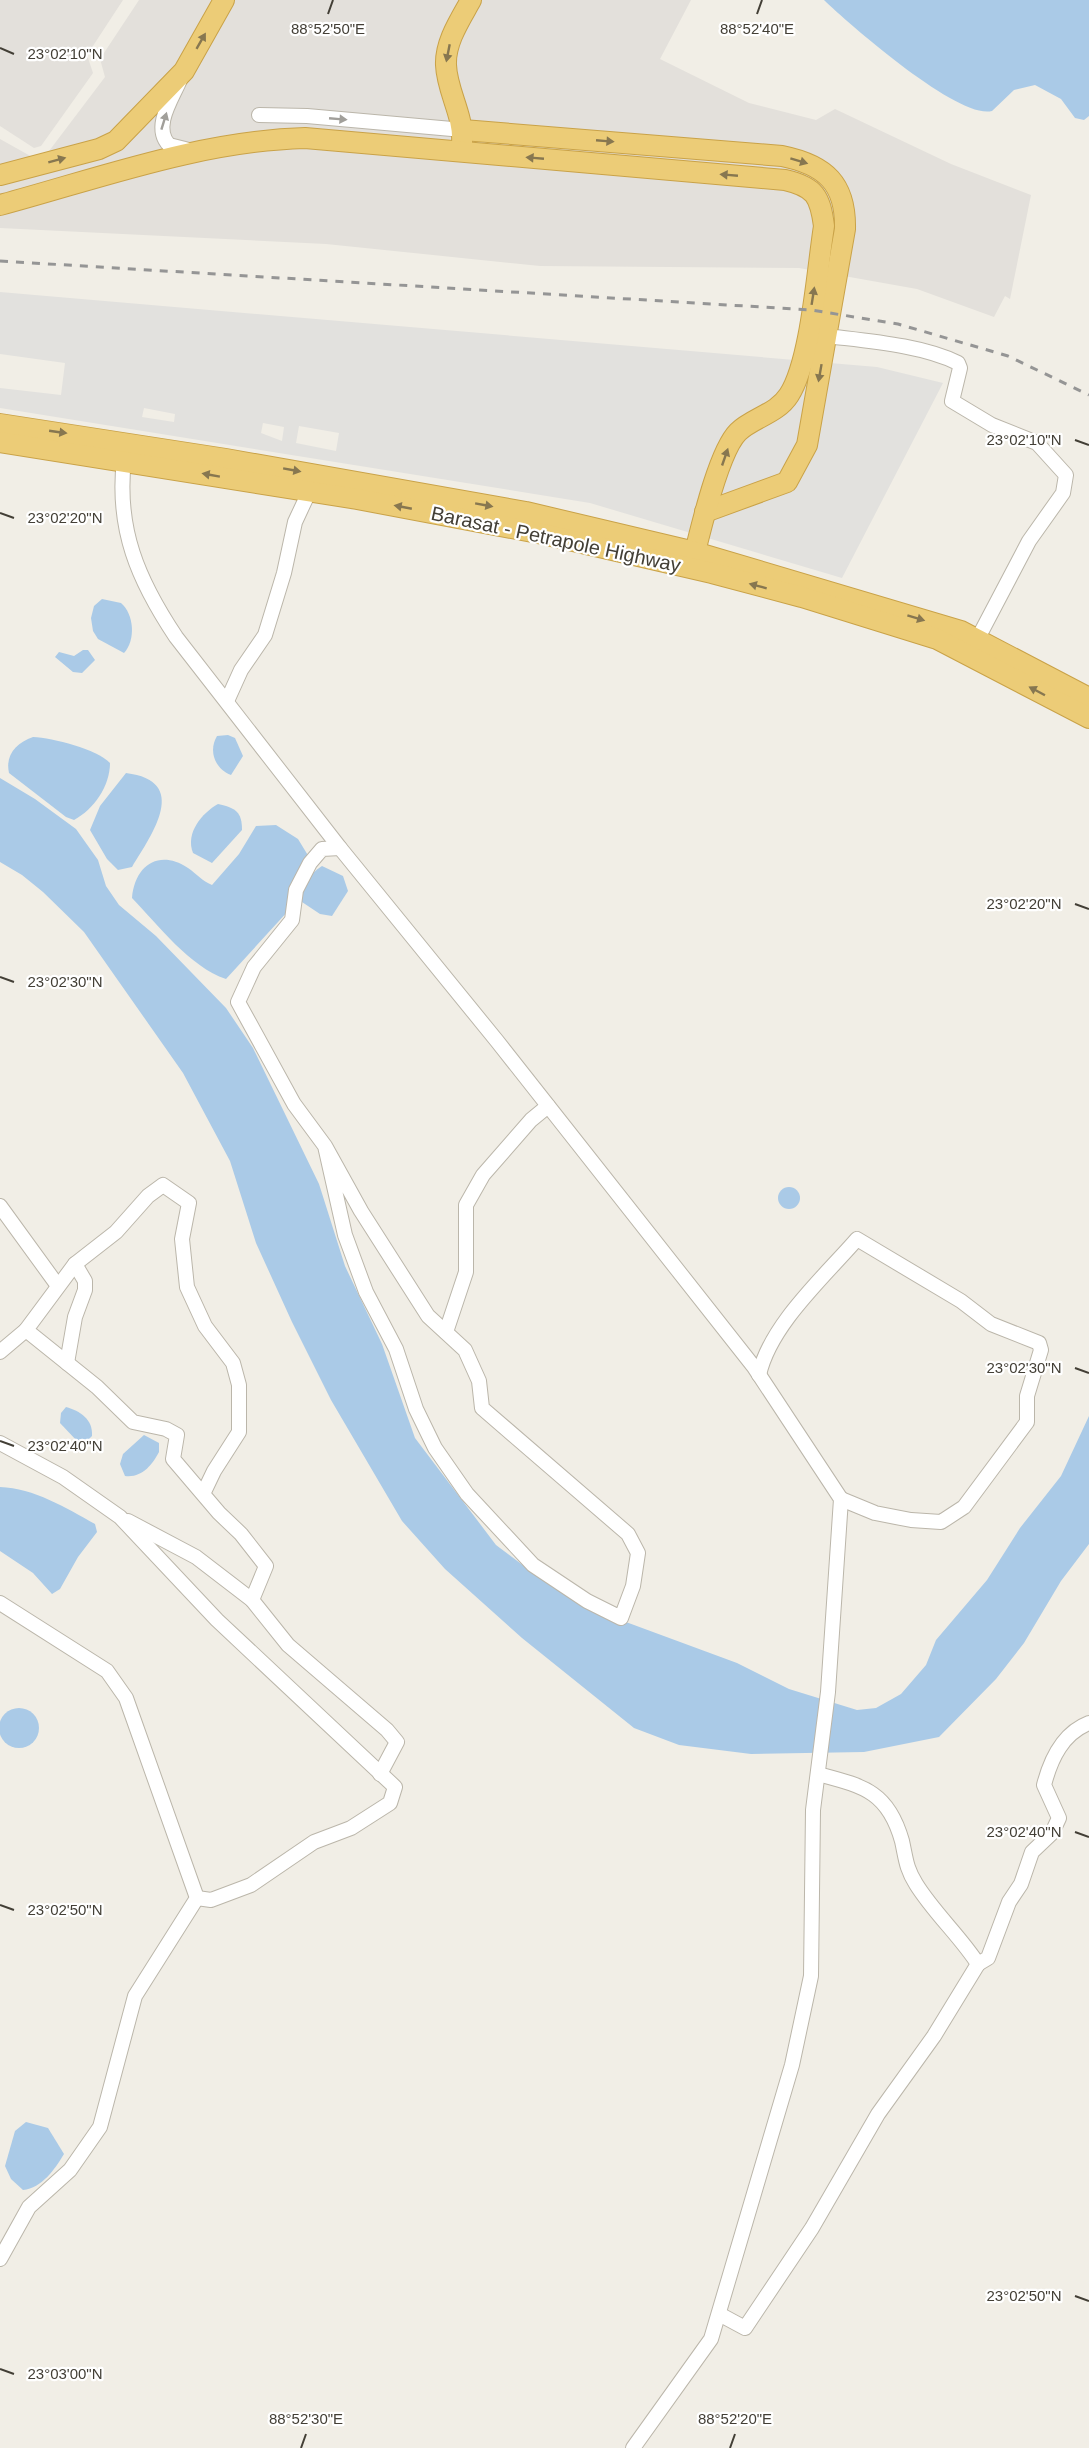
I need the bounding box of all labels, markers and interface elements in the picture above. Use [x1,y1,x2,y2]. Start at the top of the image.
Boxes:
text: 88°52'50"E [291,20,365,37]
text: 88°52'40"E [720,20,794,37]
one-way arrow [196,32,206,49]
one-way arrow [443,44,452,63]
text: 23°02'10"N [27,45,103,62]
one-way arrow [160,111,169,129]
one-way arrow [329,114,348,124]
one-way arrow [596,136,615,146]
one-way arrow [525,154,544,163]
one-way arrow [48,155,66,164]
one-way arrow [790,157,808,166]
one-way arrow [720,170,739,180]
one-way arrow [809,287,818,306]
one-way arrow [815,363,824,382]
one-way arrow [49,427,68,436]
text: 23°02'10"N [986,431,1062,448]
one-way arrow [720,448,730,466]
one-way arrow [282,466,301,475]
one-way arrow [201,470,220,479]
one-way arrow [474,501,493,510]
one-way arrow [394,502,413,511]
street label: Barasat - Petrapole Highway [429,502,683,576]
text: 23°02'20"N [27,509,103,526]
one-way arrow [748,580,767,590]
one-way arrow [907,614,925,623]
one-way arrow [1028,686,1045,696]
text: 23°02'20"N [986,895,1062,912]
text: 23°02'30"N [27,973,103,990]
text: 23°02'30"N [986,1359,1062,1376]
text: 23°02'40"N [27,1437,103,1454]
text: 23°02'40"N [986,1823,1062,1840]
text: 23°02'50"N [27,1901,103,1918]
text: 23°02'50"N [986,2287,1062,2304]
text: 23°03'00"N [27,2365,103,2382]
text: 88°52'30"E [269,2410,343,2427]
text: 88°52'20"E [698,2410,772,2427]

